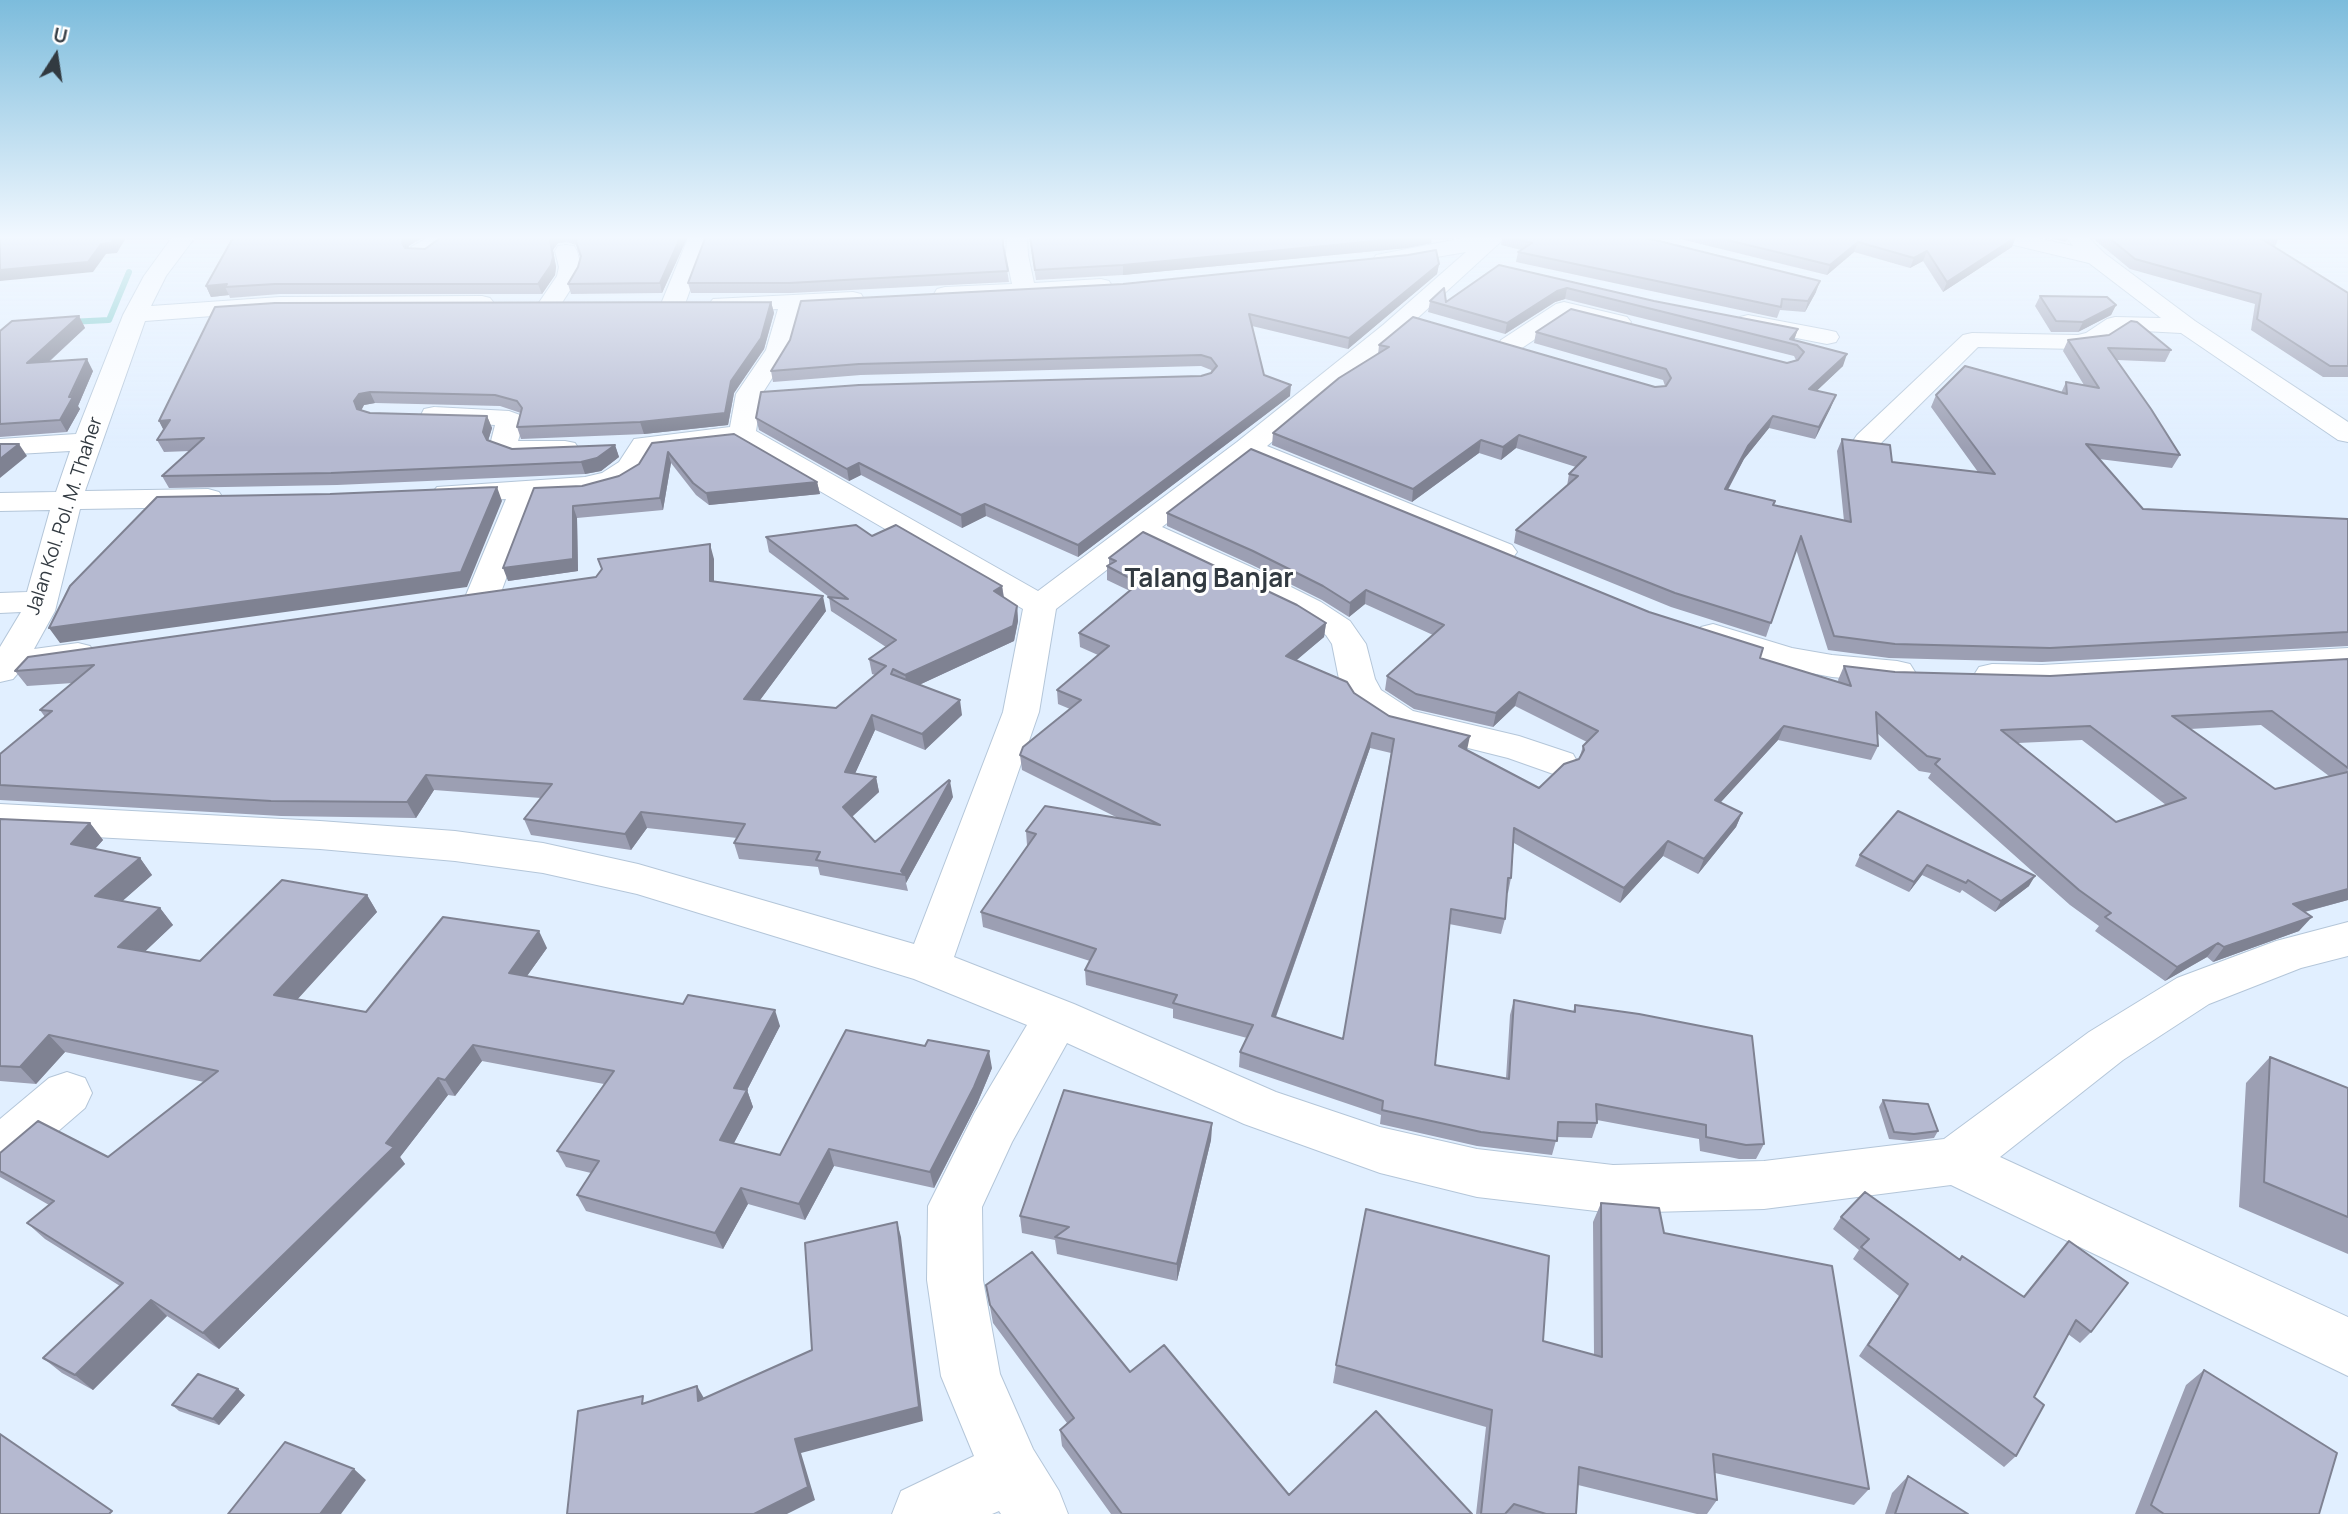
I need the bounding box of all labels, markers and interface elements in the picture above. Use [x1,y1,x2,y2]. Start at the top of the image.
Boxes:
north arrow [21,21,91,91]
text: U [51,21,70,50]
street label: Jalan Kol. Pol. M. Thaher [22,414,108,618]
district label: Talang Banjar [1124,564,1294,596]

